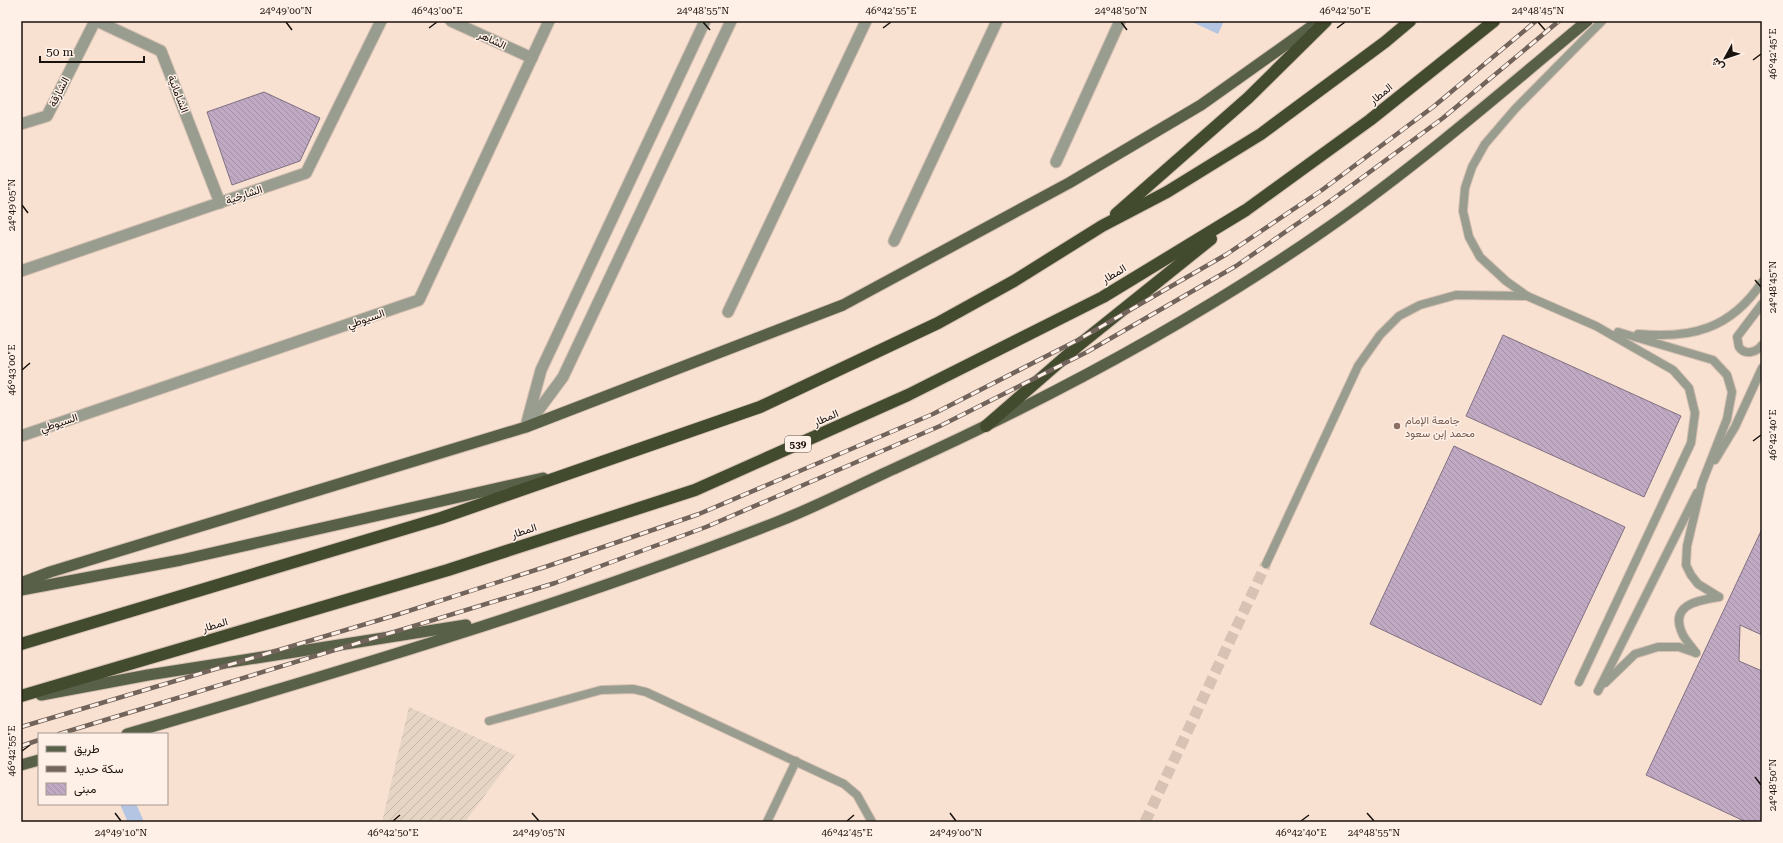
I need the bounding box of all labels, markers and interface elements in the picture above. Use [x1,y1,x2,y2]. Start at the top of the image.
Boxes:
text: 24°49'00"N [260,5,312,16]
text: 46°43'00"E [411,5,463,16]
text: 24°48'55"N [677,5,729,16]
text: 46°42'55"E [865,5,917,16]
text: 24°48'50"N [1095,5,1147,16]
text: 46°42'50"E [1319,5,1371,16]
text: 24°48'45"N [1512,5,1564,16]
street label: الشاهر [475,27,508,52]
text: 46°42'45"E [1767,28,1778,80]
scale bar [40,38,144,64]
north arrow [1705,38,1745,78]
text: 50 m [46,45,73,59]
text: ش [1708,55,1727,73]
street label: الشامانية [165,73,191,115]
street label: الشارقة [46,75,72,109]
street label: المطار [1366,81,1395,108]
text: 24°49'05"N [6,179,17,231]
street label: الشارخية [224,183,264,207]
text: 24°48'45"N [1767,261,1778,313]
street label: المطار [1099,262,1129,287]
street label: السيوطي [346,307,387,334]
text: 46°43'00"E [6,344,17,396]
street label: المطار [811,407,841,430]
text: 46°42'40"E [1767,409,1778,461]
street label: السيوطي [39,411,80,438]
place label: جامعة الإمام محمد إبن سعود [1405,414,1475,440]
marker: جامعة الإمام محمد إبن سعود [1392,421,1402,431]
road number: 539 [785,436,811,452]
street label: المطار [509,521,538,542]
street label: المطار [200,615,229,635]
text: 46°42'55"E [6,725,17,777]
legend [38,733,168,805]
text: طريق [74,742,100,757]
text: 24°48'50"N [1767,759,1778,811]
text: سكة حديد [74,762,123,776]
text: مبنى [74,782,96,797]
text: 24°49'10"N [95,827,147,838]
text: 46°42'50"E [367,827,419,838]
text: 24°49'05"N [513,827,565,838]
text: 46°42'45"E [821,827,873,838]
text: 24°49'00"N [930,827,982,838]
text: 46°42'40"E [1275,827,1327,838]
text: 24°48'55"N [1348,827,1400,838]

